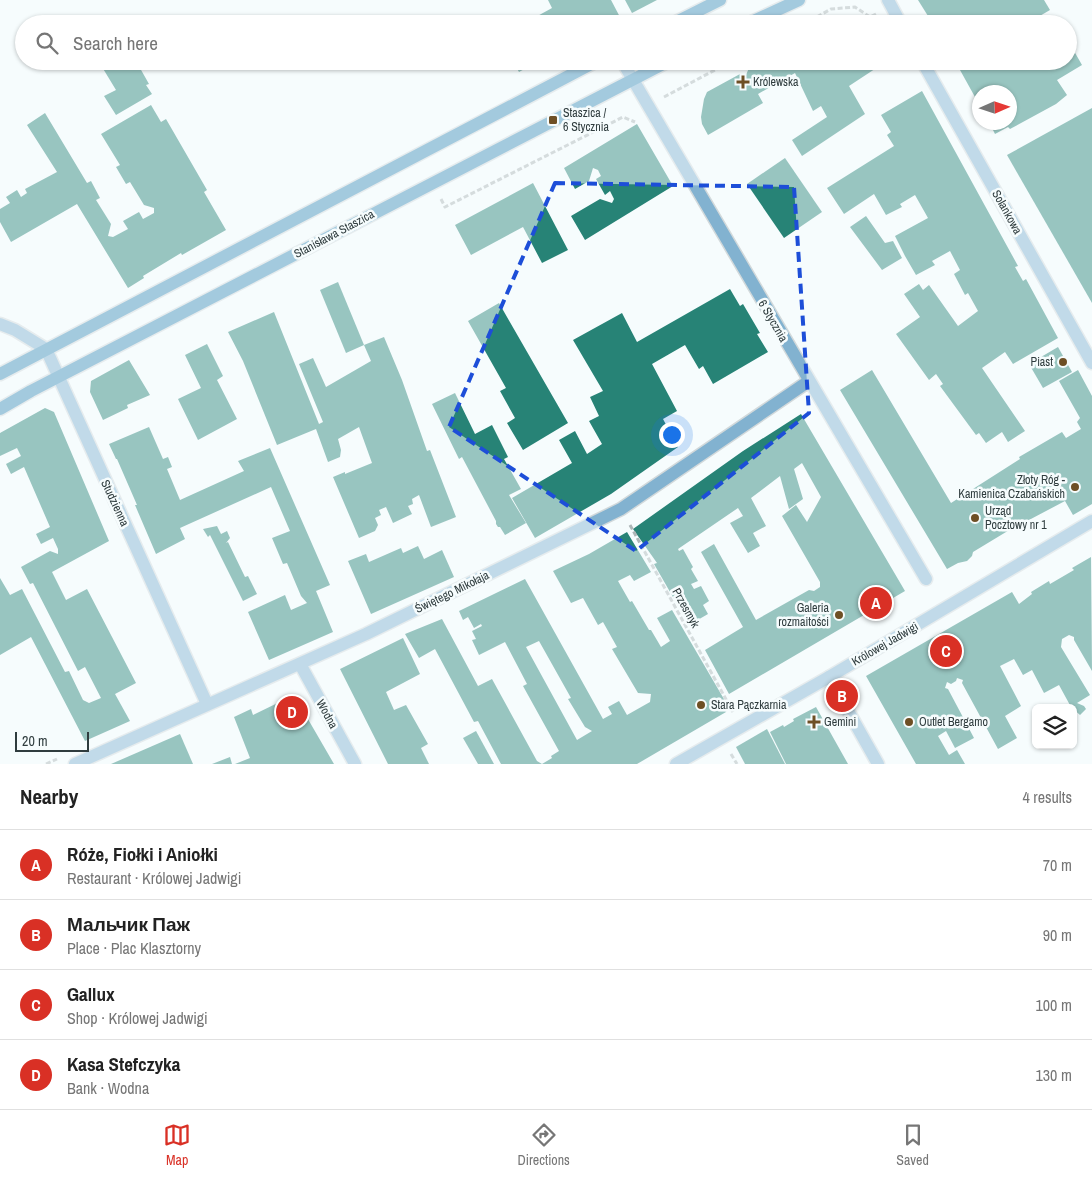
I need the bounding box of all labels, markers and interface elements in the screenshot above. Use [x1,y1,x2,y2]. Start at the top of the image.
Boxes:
search box [15,15,1077,70]
icon: search [33,29,61,57]
text: Search here [73,30,158,56]
place label: Królewska [753,74,799,90]
marker: Królewska [737,76,749,88]
north arrow [972,85,1017,130]
place label: Staszica / 6 Stycznia [563,105,609,135]
marker: Staszica / 6 Stycznia [547,114,559,126]
street label: Solankowa [988,187,1026,237]
street label: Stanisława Staszica [291,206,377,262]
street label: 6 Stycznia [755,297,792,345]
place label: Piast [1031,354,1053,370]
marker: Piast [1057,356,1069,368]
your location [659,422,685,448]
place label: Złoty Róg - Kamienica Czabańskich [958,472,1066,502]
street label: Studzienna [97,477,133,529]
marker: Złoty Róg - Kamienica Czabańskich [1069,481,1081,493]
place label: Urząd Pocztowy nr 1 [985,503,1047,533]
marker: Urząd Pocztowy nr 1 [969,512,981,524]
street label: Świętego Mikołaja [412,567,492,617]
pin: A [860,584,892,622]
street label: Przesmyk [669,585,704,631]
place label: Galeria rozmaitości [778,600,830,630]
marker: Galeria rozmaitości [833,609,845,621]
street label: Królowej Jadwigi [849,618,921,670]
pin: C [930,632,962,670]
pin: B [826,677,858,715]
pin: D [276,693,308,731]
street label: Wodna [312,697,342,732]
place label: Stara Pączkarnia [711,697,787,713]
marker: Stara Pączkarnia [695,699,707,711]
map controls [1032,704,1077,749]
button: layers [1032,704,1077,749]
place label: Gemini [824,714,856,730]
place label: Outlet Bergamo [919,714,988,730]
marker: Gemini [808,716,820,728]
marker: Outlet Bergamo [903,716,915,728]
scale bar [15,729,89,752]
text: 20 m [22,732,48,750]
text: Nearby [20,782,78,811]
text: 4 results [1022,786,1072,808]
text: Róże, Fiołki i Aniołki [67,841,218,867]
text: A [31,854,41,876]
text: 70 m [1043,854,1072,876]
text: Restaurant · Królowej Jadwigi [67,867,241,889]
text: Мальчик Паж [67,911,190,937]
text: B [31,924,41,946]
text: 90 m [1043,924,1072,946]
text: Place · Plac Klasztorny [67,937,201,959]
text: Gallux [67,981,115,1007]
text: C [31,994,41,1016]
text: 100 m [1036,994,1072,1016]
text: Shop · Królowej Jadwigi [67,1007,208,1029]
text: Kasa Stefczyka [67,1051,180,1077]
text: D [31,1064,41,1086]
text: 130 m [1036,1064,1072,1086]
text: Bank · Wodna [67,1077,149,1099]
tab: Map [163,1121,191,1169]
tab: Directions [518,1121,570,1169]
tab: Saved [896,1121,929,1169]

